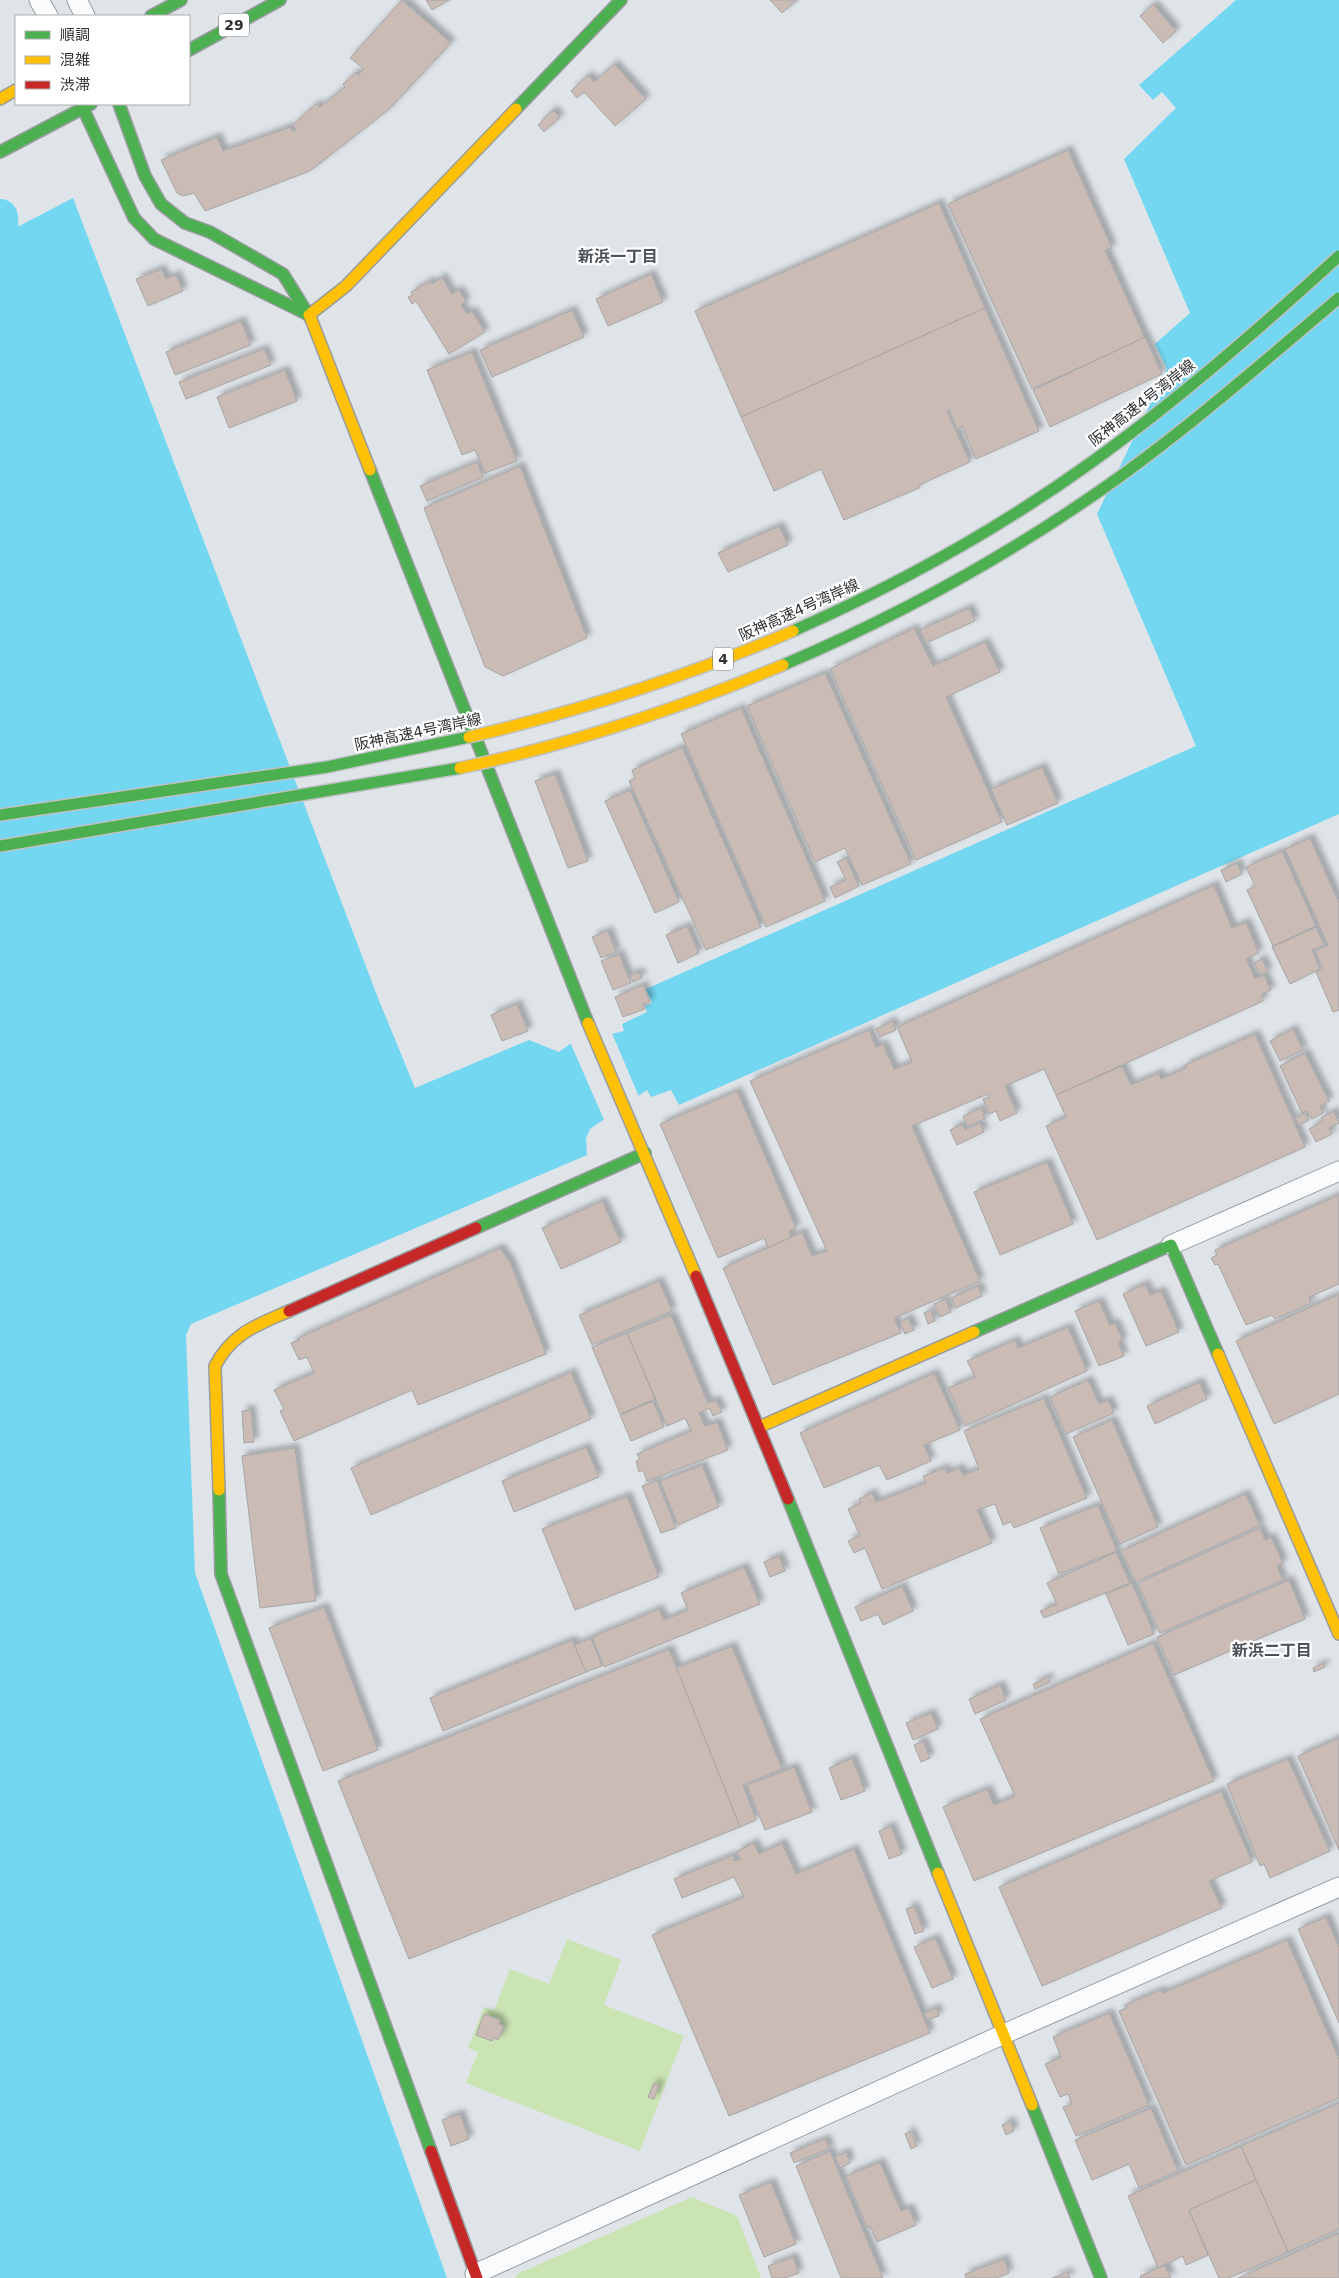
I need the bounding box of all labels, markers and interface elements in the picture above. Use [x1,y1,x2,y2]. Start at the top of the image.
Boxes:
road number: 29 [219,14,249,36]
legend [15,15,190,105]
text: 順調 [60,26,90,44]
text: 混雑 [60,51,90,69]
text: 渋滞 [60,76,90,94]
district label: 新浜一丁目 [578,247,658,266]
street label: 阪神高速4号湾岸線 [1085,356,1199,450]
street label: 阪神高速4号湾岸線 [736,575,862,645]
road number: 4 [713,648,733,671]
street label: 阪神高速4号湾岸線 [353,710,483,754]
district label: 新浜二丁目 [1232,1641,1312,1660]

